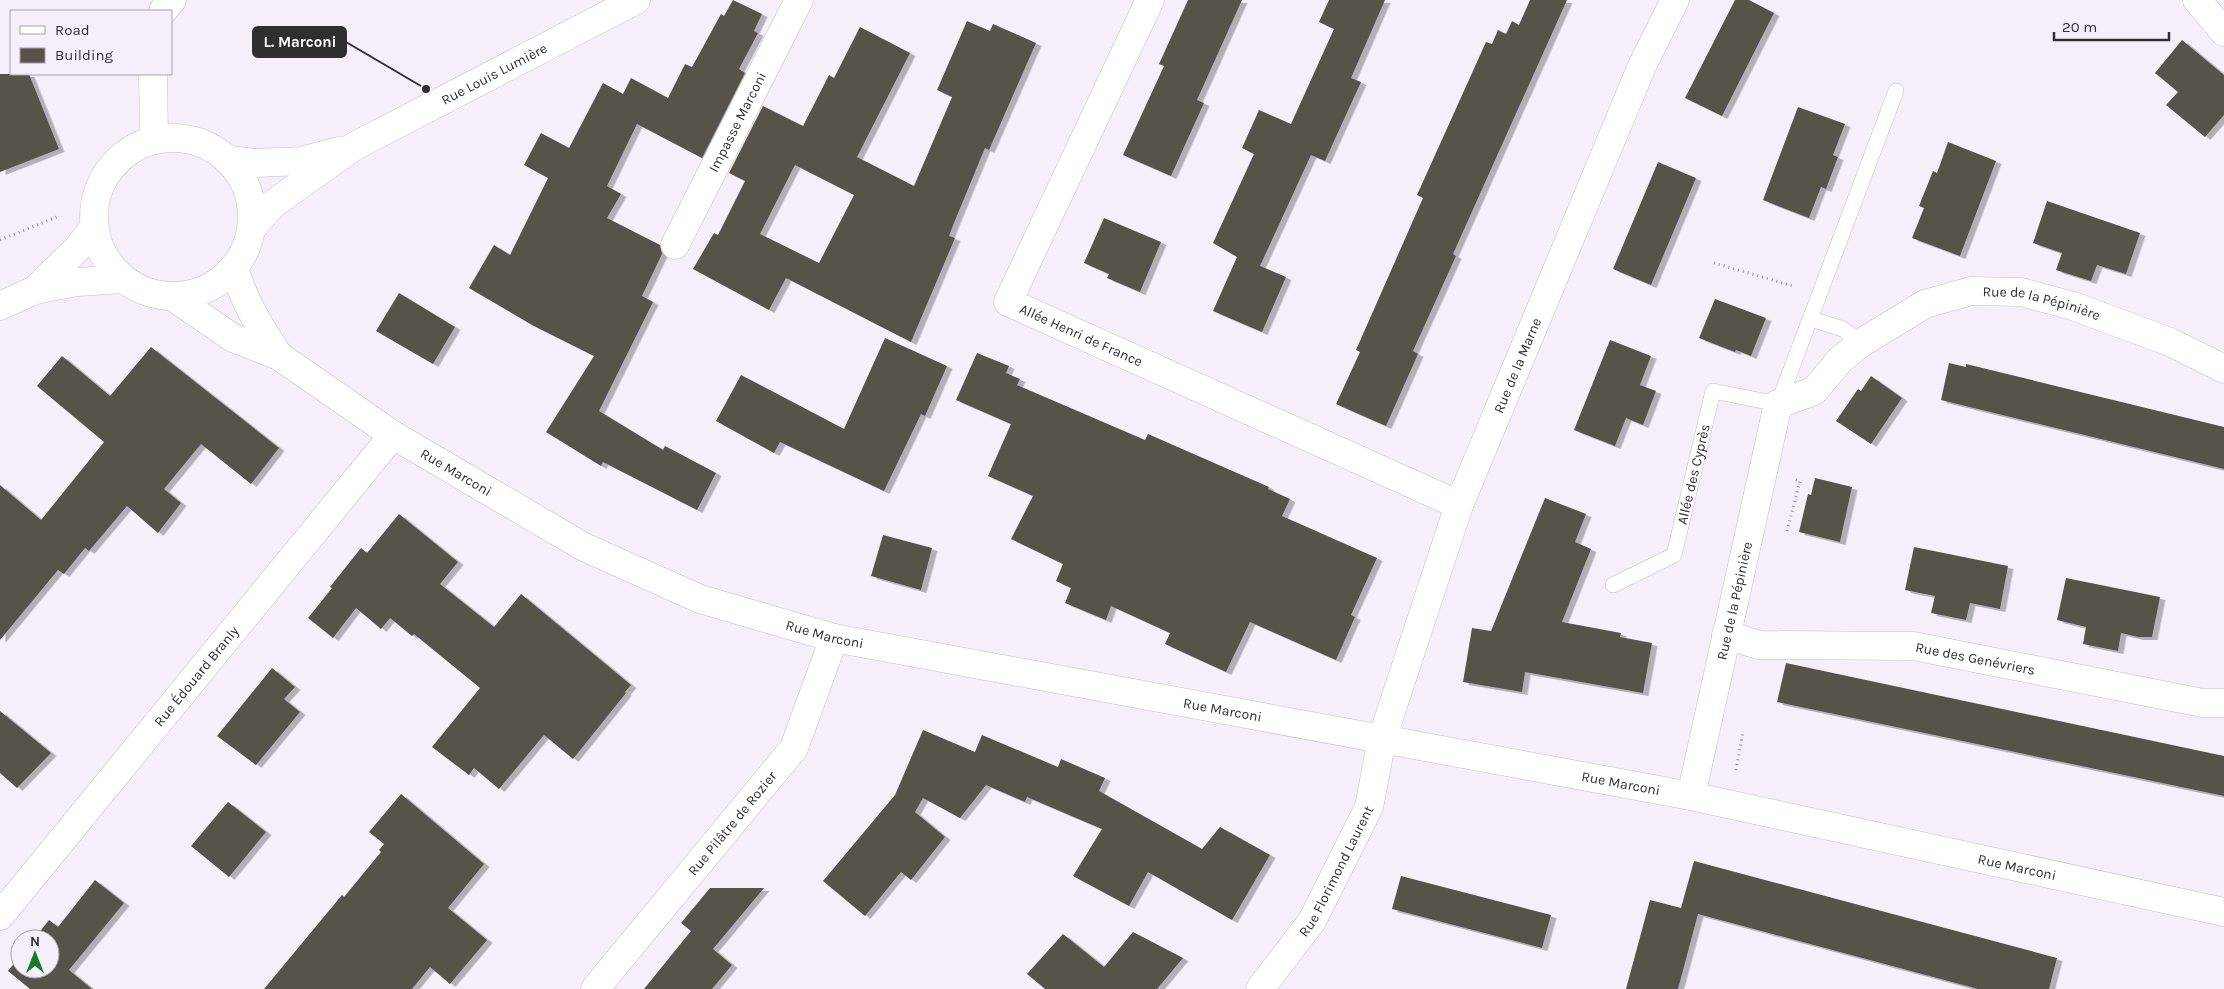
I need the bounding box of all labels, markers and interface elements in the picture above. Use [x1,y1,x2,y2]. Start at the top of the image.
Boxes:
legend [10,10,172,75]
scale bar [2054,10,2169,42]
text: 20 m [2062,18,2097,36]
text: Road [55,21,90,39]
callout: L. Marconi [253,27,346,57]
text: L. Marconi [264,33,336,51]
street label: Rue Louis Lumière [438,40,550,109]
text: Building [55,46,113,64]
street label: Impasse Marconi [705,69,770,175]
street label: Rue de la Pépinière [1982,283,2103,324]
street label: Allée Henri de France [1017,300,1145,370]
street label: Rue de la Marne [1490,315,1545,416]
street label: Allée des Cyprès [1674,422,1714,526]
street label: Rue Marconi [417,445,495,500]
street label: Rue de la Pépinière [1713,540,1756,662]
street label: Rue Marconi [784,616,865,652]
street label: Rue Édouard Branly [150,622,243,730]
street label: Rue des Genévriers [1914,639,2037,679]
street label: Rue Marconi [1182,695,1263,726]
street label: Rue Pilâtre de Rozier [684,767,781,879]
street label: Rue Marconi [1580,768,1662,799]
street label: Rue Florimond Laurent [1295,803,1377,940]
street label: Rue Marconi [1976,851,2058,884]
north arrow [10,929,60,979]
text: N [30,933,40,950]

